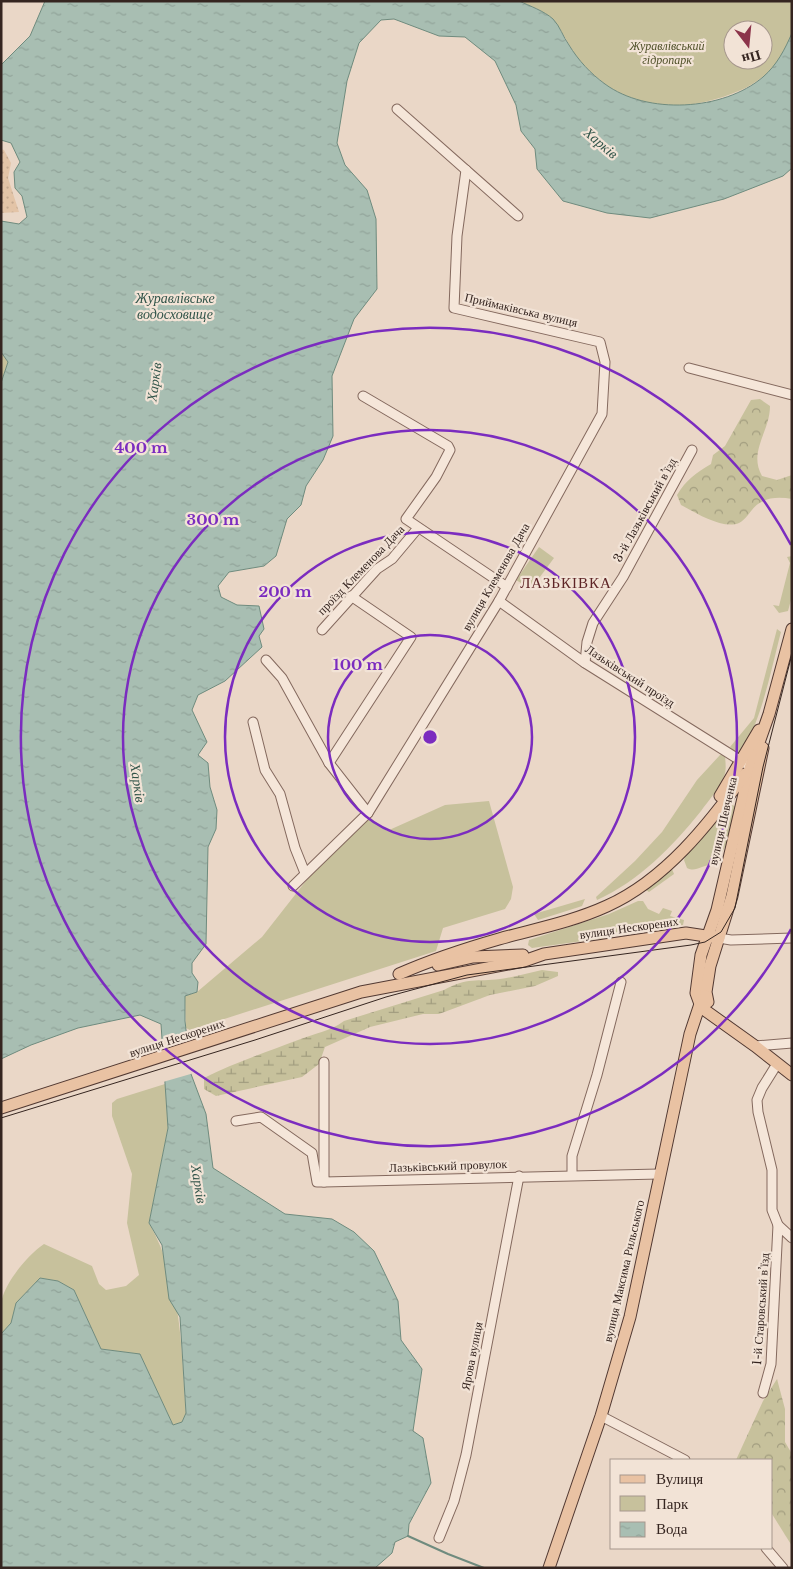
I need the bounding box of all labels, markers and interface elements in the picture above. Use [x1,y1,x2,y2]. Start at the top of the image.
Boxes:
north arrow [723,20,773,70]
park label: Журавлівський гідропарк [628,38,705,67]
text: Пн [740,46,763,69]
water label: Харків [580,123,622,163]
water label: Журавлівське водосховище [134,289,215,323]
street label: Приймаківська вулиця [463,289,579,330]
water label: Харків [142,361,166,404]
text: 400 m [114,438,168,457]
street label: 3-й Лазьківський в’їзд [610,455,679,564]
text: 300 m [187,510,240,529]
street label: вулиця Клеменова Дача [459,520,533,633]
street label: проїзд Клеменова Дача [314,521,408,618]
district label: ЛАЗЬКІВКА [520,573,612,592]
text: 200 m [259,582,312,601]
street label: Лазьківський проїзд [583,641,678,710]
text: 100 m [333,655,383,674]
centre of rings [421,728,439,746]
water label: Харків [126,761,150,804]
street label: вулиця Шевченка [705,775,740,866]
street label: вулиця Нескорених [579,913,679,942]
street label: вулиця Нескорених [127,1015,227,1060]
street label: Лазьківський провулок [389,1156,508,1175]
water label: Харків [187,1162,211,1205]
street label: вулиця Максима Рильського [600,1198,647,1343]
street label: 1-й Старовський в’їзд [749,1252,772,1366]
street label: Ярова вулиця [458,1320,486,1391]
legend [610,1459,773,1549]
text: Вулиця [656,1469,703,1488]
text: Парк [656,1494,689,1513]
text: Вода [656,1519,688,1538]

